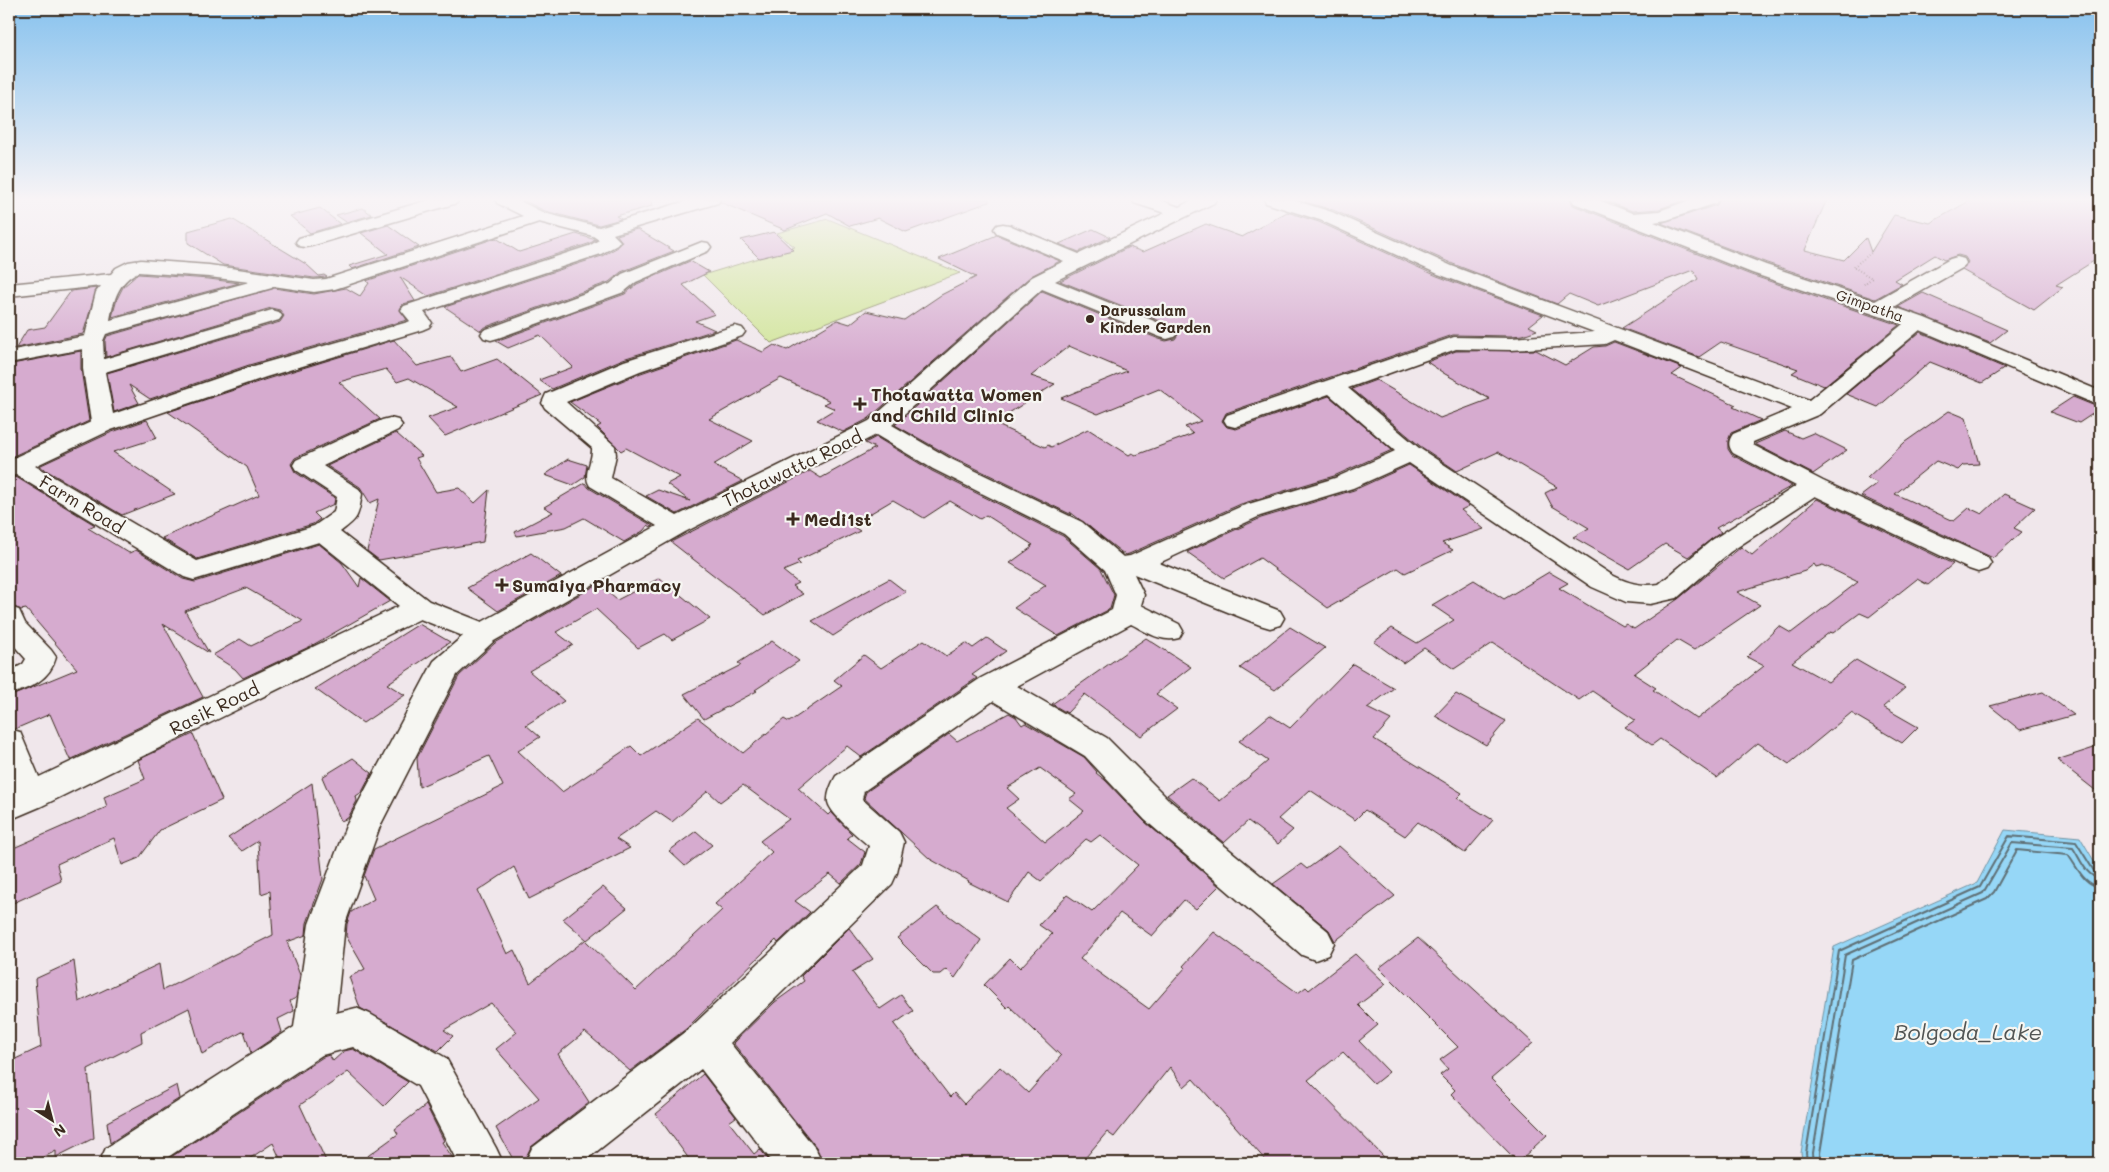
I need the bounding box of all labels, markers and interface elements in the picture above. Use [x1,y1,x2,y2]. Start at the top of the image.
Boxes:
street label: Gimpatha [1833,284,1907,326]
place label: Darussalam Kinder Garden [1100,300,1211,337]
marker: Darussalam Kinder Garden [1084,313,1096,325]
place label: Thotawatta Women and Child Clinic [871,382,1042,427]
marker: Thotawatta Women and Child Clinic [853,397,867,411]
street label: Thotawatta Road [718,424,866,512]
street label: Farm Road [35,469,129,539]
place label: Medi1st [804,507,872,531]
marker: Medi1st [786,512,800,526]
place label: Sumaiya Pharmacy [512,573,682,597]
marker: Sumaiya Pharmacy [496,579,508,591]
street label: Rasik Road [165,676,263,740]
water label: Bolgoda_Lake [1894,1017,2042,1046]
north arrow [28,1094,78,1144]
text: N [50,1120,70,1142]

